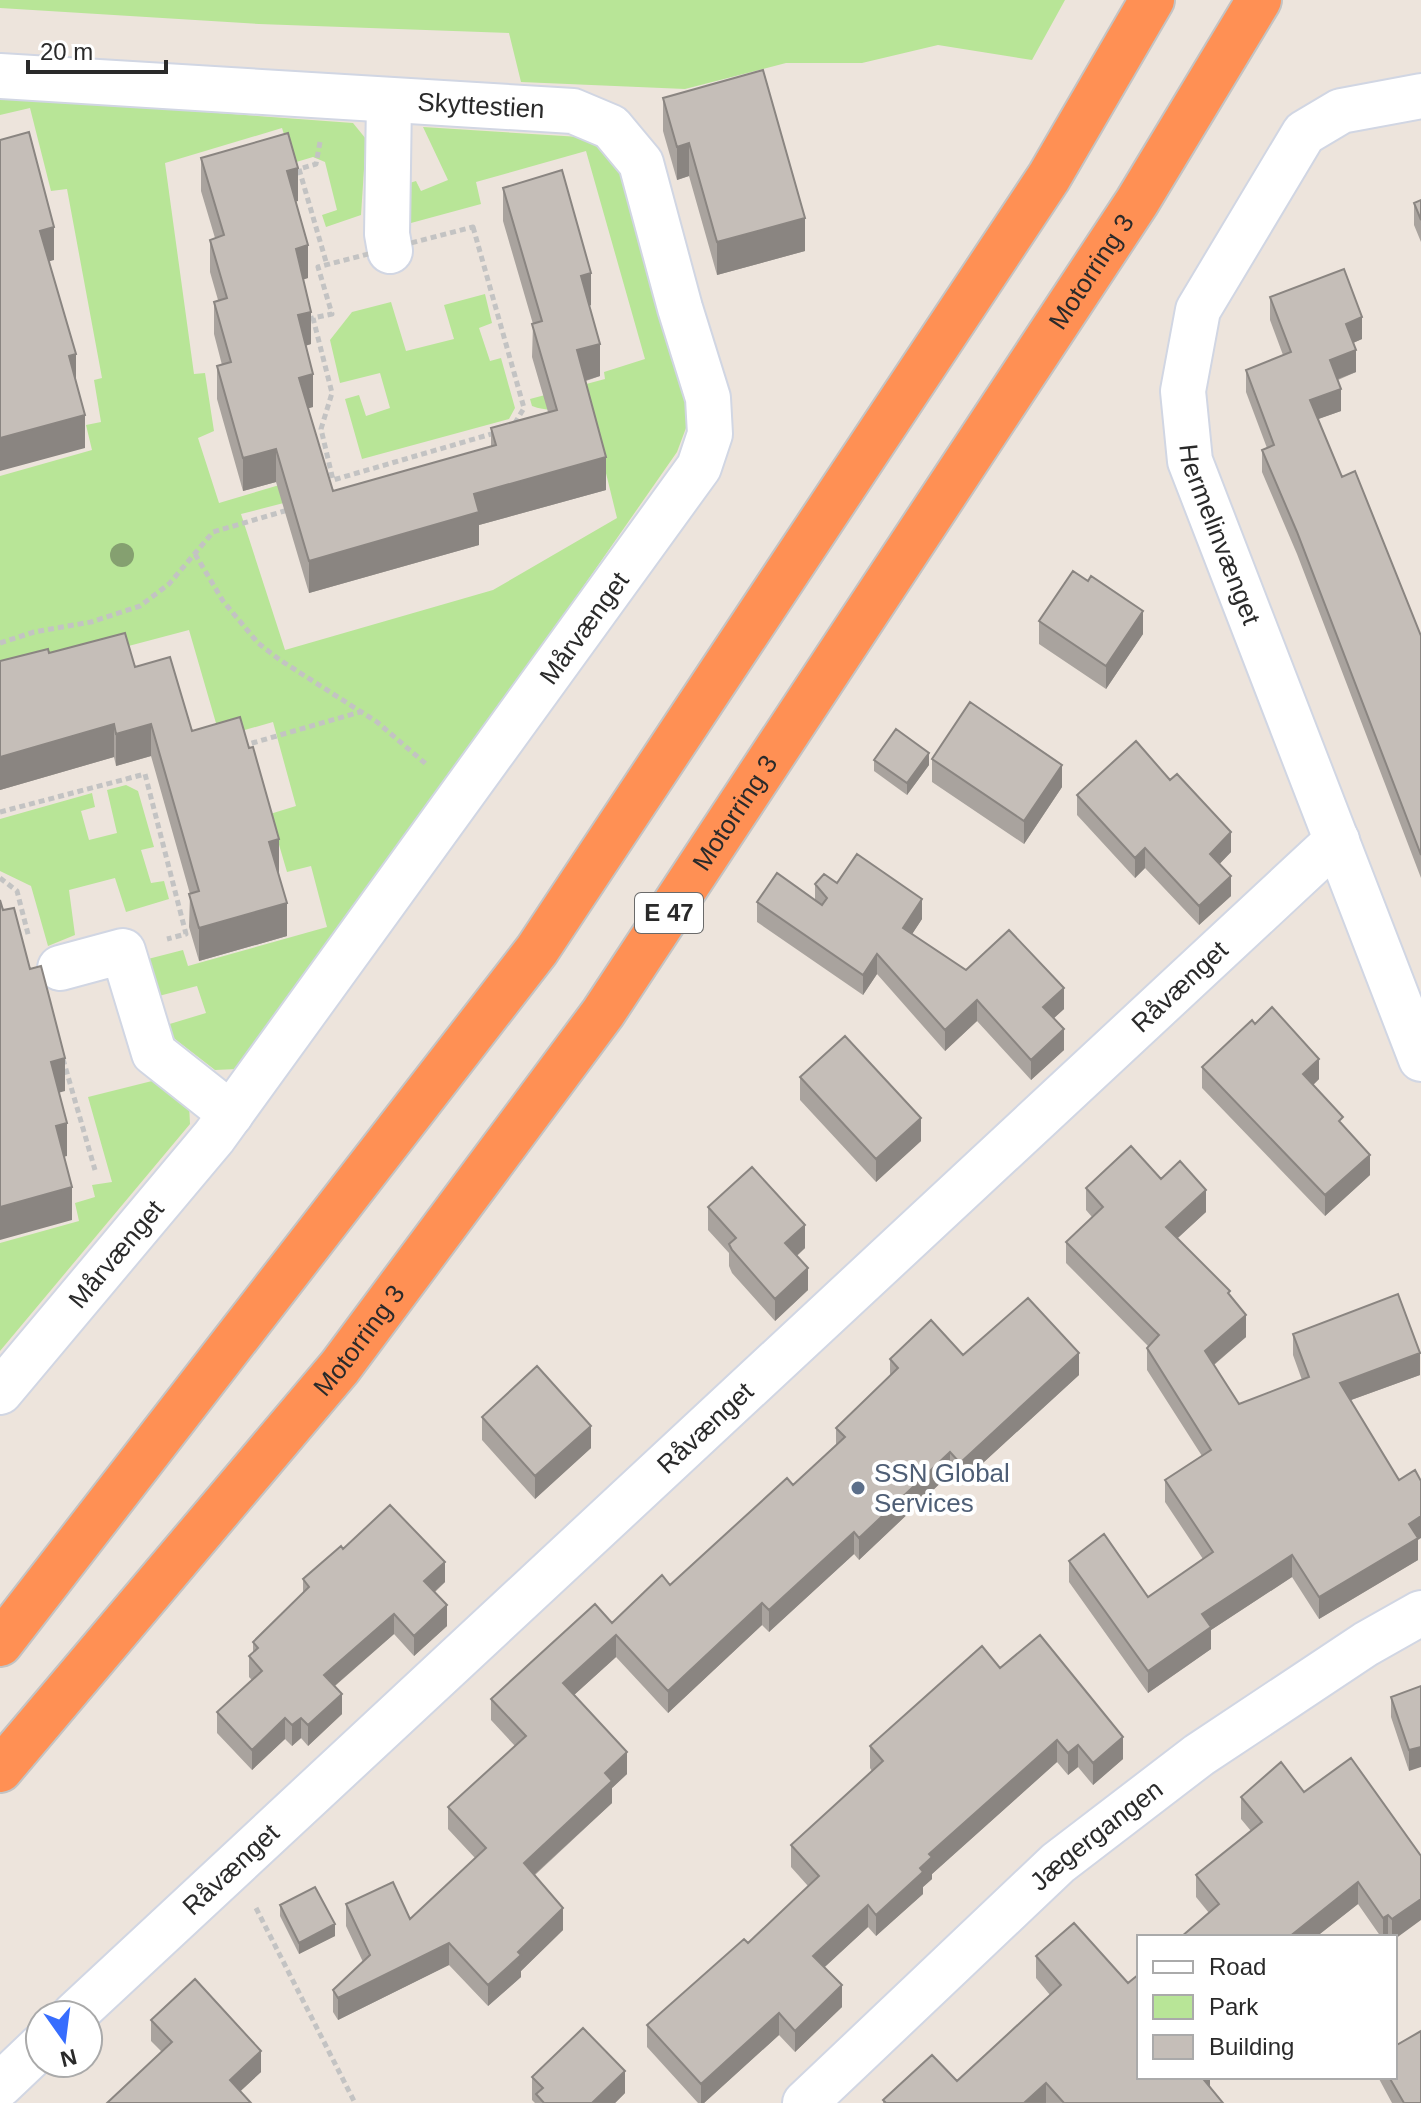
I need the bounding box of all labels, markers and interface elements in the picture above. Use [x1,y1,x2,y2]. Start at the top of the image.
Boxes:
scale bar [28,24,166,74]
text: 20 m [40,38,93,65]
street label: Skyttestien [417,87,546,124]
street label: Motorring 3 [1042,208,1140,335]
street label: Hermelinvænget [1173,443,1267,629]
street label: Mårvænget [533,565,635,690]
street label: Motorring 3 [686,750,784,876]
road number: E 47 [635,893,703,933]
street label: Råvænget [1125,934,1234,1038]
street label: Mårvænget [62,1193,170,1314]
street label: Motorring 3 [307,1279,411,1402]
street label: Råvænget [651,1375,760,1480]
place label: SSN Global Services [874,1458,1010,1518]
marker: SSN Global Services [849,1479,867,1497]
street label: Jægergangen [1024,1774,1168,1897]
street label: Råvænget [177,1817,285,1921]
legend [1137,1935,1397,2079]
text: Road [1209,1953,1266,1980]
text: Park [1209,1993,1259,2020]
north arrow [24,1999,104,2079]
text: Building [1209,2033,1294,2060]
text: N [58,2044,79,2072]

